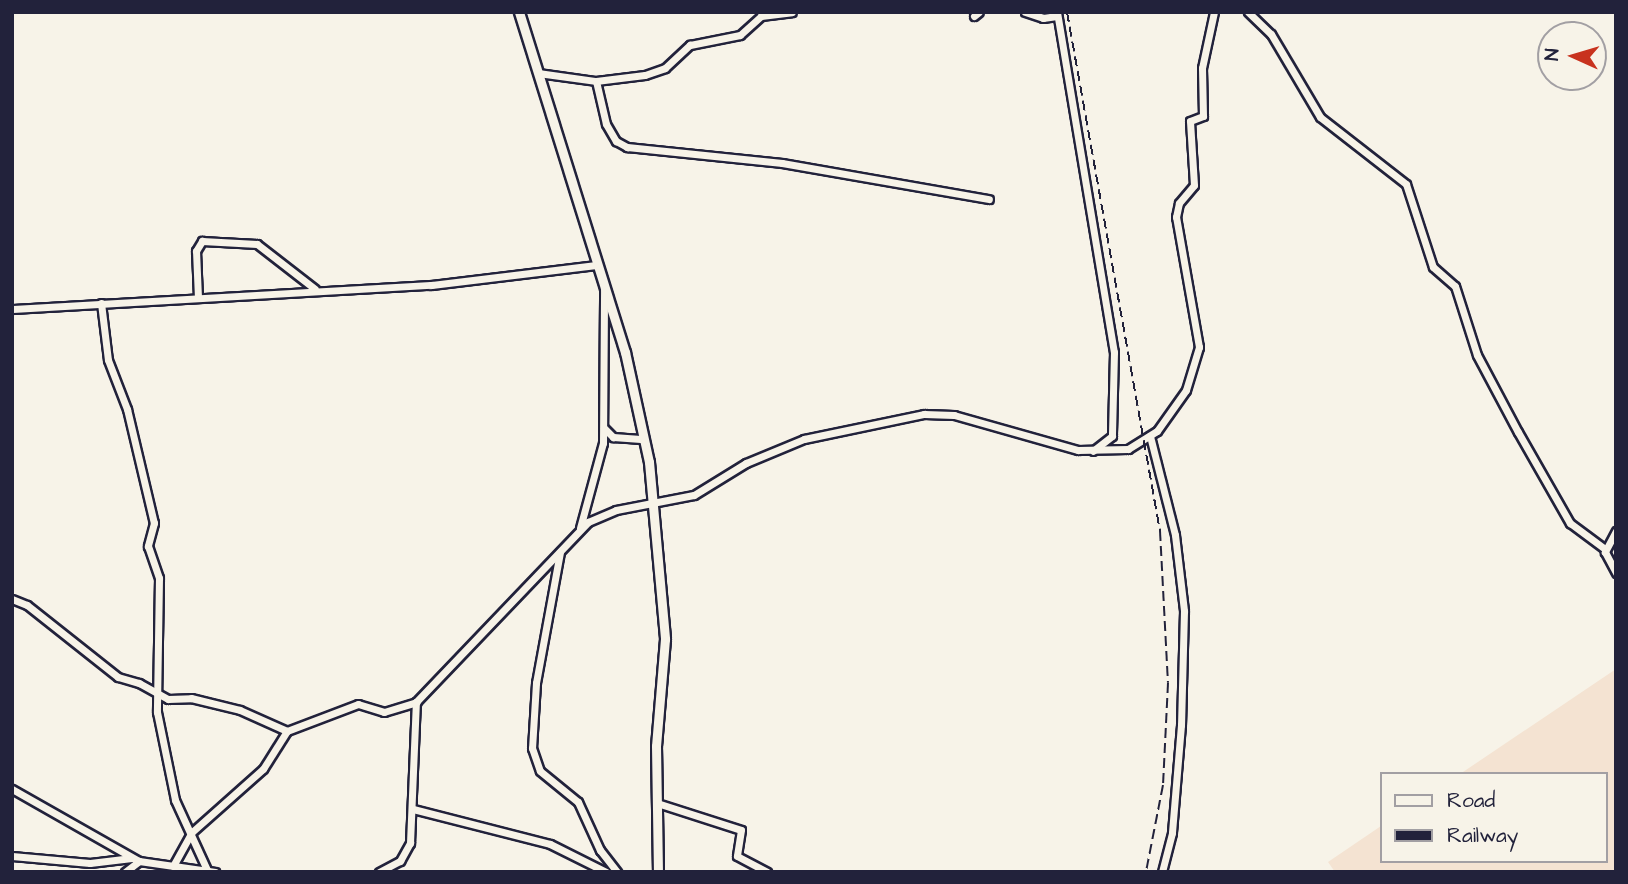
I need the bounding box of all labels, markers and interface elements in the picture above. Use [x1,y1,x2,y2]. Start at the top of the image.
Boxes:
north arrow [1537,21,1607,91]
text: N [1539,48,1566,62]
legend [1380,772,1607,863]
text: Road [1447,786,1495,815]
text: Railway [1447,821,1518,850]

